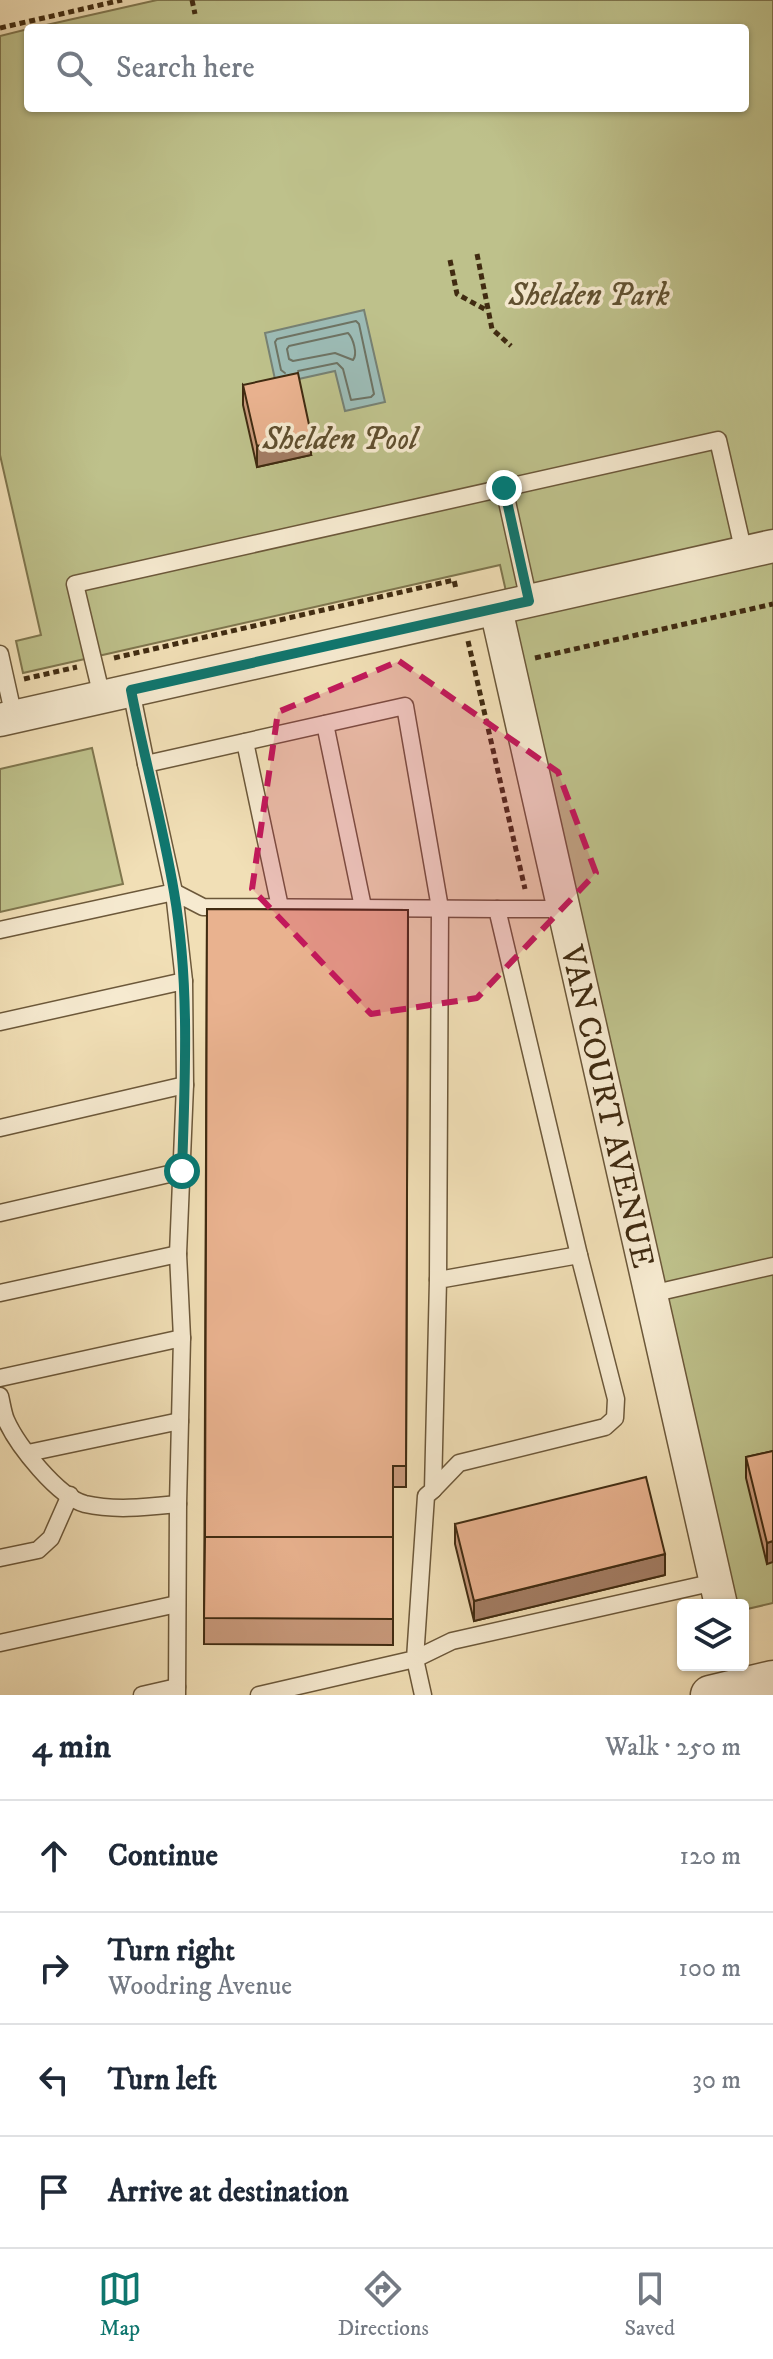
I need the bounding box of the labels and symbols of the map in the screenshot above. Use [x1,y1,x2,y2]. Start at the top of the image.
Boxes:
park label: Shelden Park [507,276,670,316]
park label: Shelden Pool [261,420,421,460]
route end [486,470,522,506]
street label: VAN COURT AVENUE [550,941,662,1272]
route start [164,1153,200,1189]

